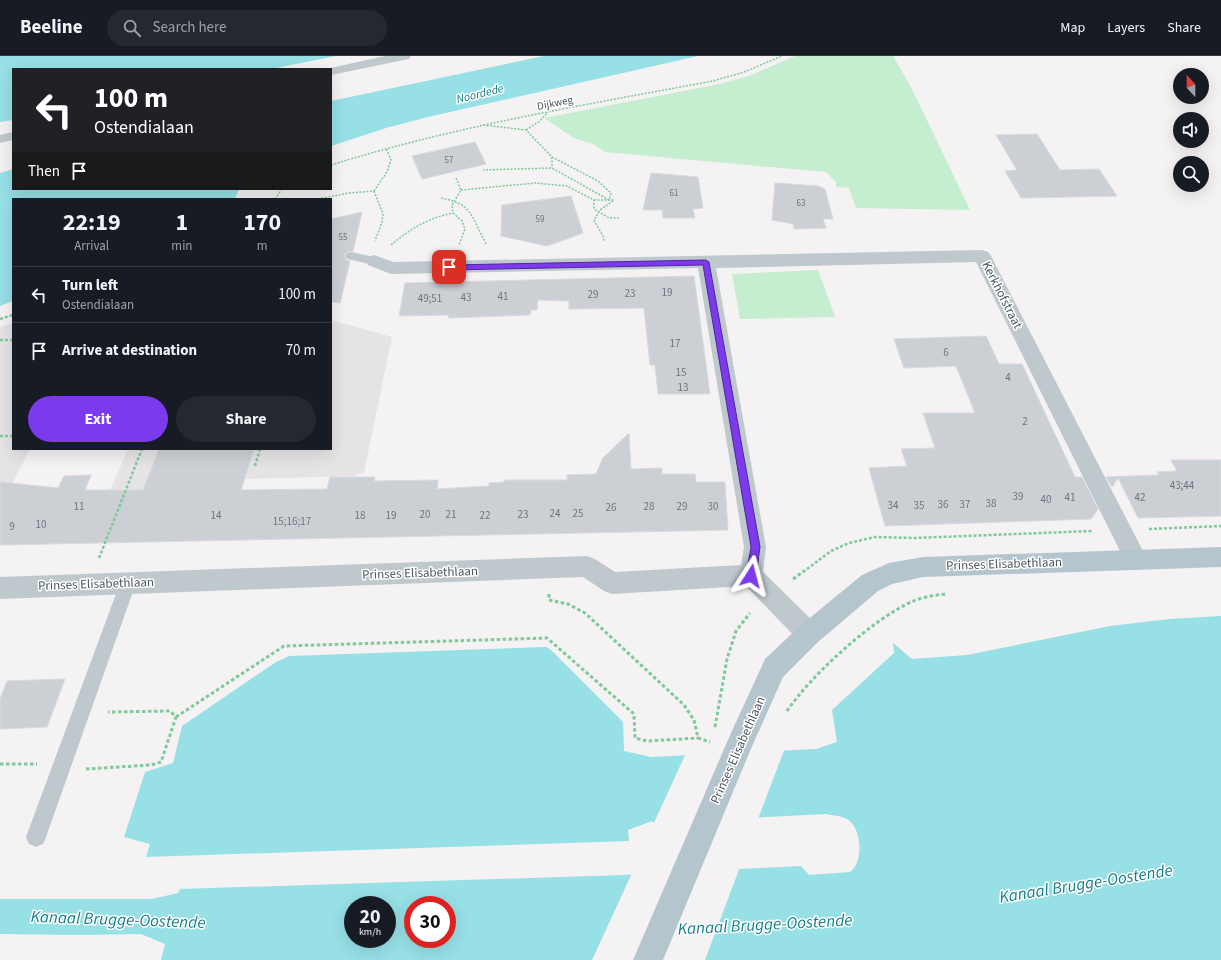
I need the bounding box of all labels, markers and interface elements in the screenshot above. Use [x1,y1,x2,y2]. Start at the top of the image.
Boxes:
search box [107,10,387,46]
text: Beeline [20,14,83,41]
icon: search [121,17,143,39]
text: Search here [153,17,227,38]
text: Map [1060,18,1085,38]
text: Layers [1107,18,1145,38]
text: Share [1167,18,1201,38]
north arrow [1173,68,1209,104]
map controls [1173,68,1209,192]
text: 100 m [94,78,168,118]
water label: Noordede [455,80,506,108]
icon: left [28,84,80,136]
street label: Dijkweg [536,92,575,114]
button: sound [1173,112,1209,148]
text: Ostendialaan [94,115,194,140]
house number: 57 [445,154,454,167]
button: search [1173,156,1209,192]
icon: arrive [68,160,90,182]
text: Then [28,161,60,182]
house number: 61 [670,187,678,200]
house number: 63 [797,197,806,210]
text: 22:19 [63,205,121,240]
text: 1 [176,205,188,240]
text: 170 [243,205,281,240]
house number: 59 [536,213,545,226]
house number: 55 [339,231,348,244]
text: Arrival [74,237,109,255]
text: min [171,237,192,255]
text: m [257,237,268,255]
pin [432,250,466,284]
icon: arrive [438,256,460,278]
street label: Kerkhofstraat [977,258,1027,332]
text: Turn left [62,275,118,296]
icon: left [28,284,50,306]
text: 100 m [278,284,316,305]
house number: 19 [662,285,672,300]
house number: 23 [625,286,635,301]
house number: 29 [588,287,598,302]
house number: 41 [498,289,508,304]
house number: 43 [461,290,471,305]
house number: 49;51 [418,291,442,306]
text: Ostendialaan [62,296,134,314]
house number: 17 [670,336,680,351]
icon: arrive [28,340,50,362]
text: Arrive at destination [62,340,197,361]
text: 70 m [286,340,316,361]
house number: 6 [943,345,949,360]
house number: 15 [676,365,686,380]
house number: 4 [1005,370,1011,385]
house number: 13 [678,380,688,395]
button: Exit [28,396,168,442]
button: Share [176,396,316,442]
house number: 2 [1022,414,1028,429]
house number: 43;44 [1170,478,1195,493]
house number: 39 [1013,489,1023,504]
house number: 41 [1065,490,1075,505]
house number: 42 [1135,490,1145,505]
house number: 40 [1041,492,1051,507]
house number: 38 [986,496,997,511]
house number: 36 [938,497,949,512]
house number: 37 [960,497,970,512]
house number: 34 [888,498,899,513]
house number: 35 [914,498,924,513]
house number: 11 [74,499,84,514]
house number: 28 [644,499,655,514]
house number: 29 [677,499,687,514]
house number: 30 [708,499,718,514]
house number: 26 [606,500,617,515]
house number: 24 [550,506,561,521]
house number: 25 [573,506,583,521]
house number: 20 [420,507,430,522]
house number: 21 [446,507,456,522]
house number: 23 [518,507,528,522]
house number: 14 [211,508,222,523]
house number: 18 [355,508,366,523]
house number: 19 [386,508,396,523]
house number: 22 [480,508,490,523]
house number: 15;16;17 [273,514,311,529]
house number: 10 [36,517,46,532]
house number: 9 [9,519,15,534]
street label: Prinses Elisabethlaan [946,553,1062,575]
position arrow [730,555,772,597]
street label: Prinses Elisabethlaan [362,562,478,584]
street label: Prinses Elisabethlaan [38,573,154,595]
street label: Prinses Elisabethlaan [706,693,770,807]
water label: Kanaal Brugge-Oostende [998,858,1174,910]
speed limit sign: 30 [404,896,456,948]
text: 20 [359,903,381,931]
water label: Kanaal Brugge-Oostende [30,905,206,935]
water label: Kanaal Brugge-Oostende [677,908,853,942]
text: km/h [359,925,381,939]

